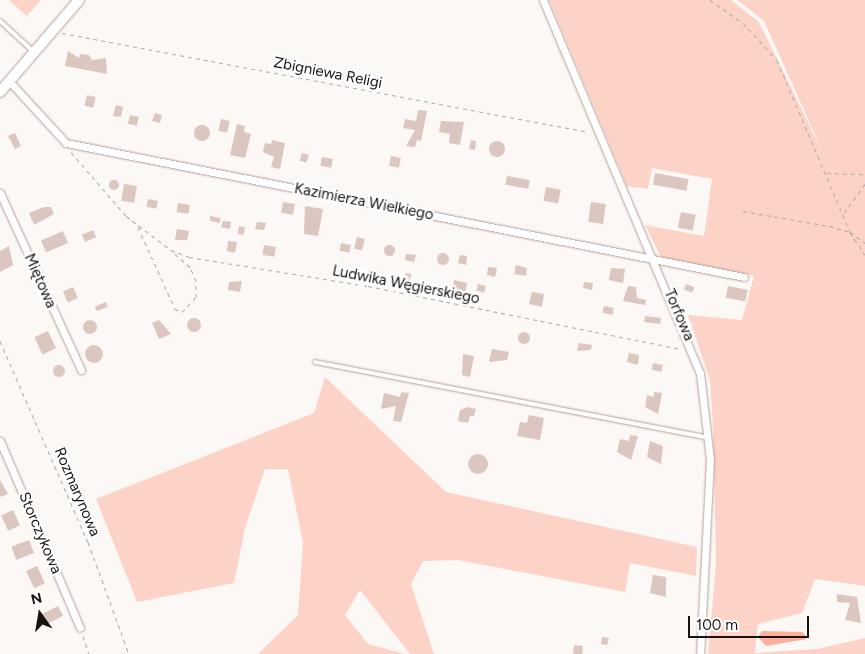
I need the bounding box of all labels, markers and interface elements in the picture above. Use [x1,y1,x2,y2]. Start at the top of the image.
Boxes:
street label: Zbigniewa Religi [272,54,384,92]
street label: Kazimierza Wielkiego [293,180,435,224]
street label: Miętowa [20,251,60,311]
street label: Ludwika Węgierskiego [331,262,481,308]
street label: Torfowa [660,286,698,344]
street label: Rozmarynowa [50,445,104,539]
street label: Storczykowa [15,490,65,576]
north arrow [15,589,65,639]
text: N [29,589,44,608]
scale bar [690,606,811,638]
text: 100 m [696,616,738,634]

